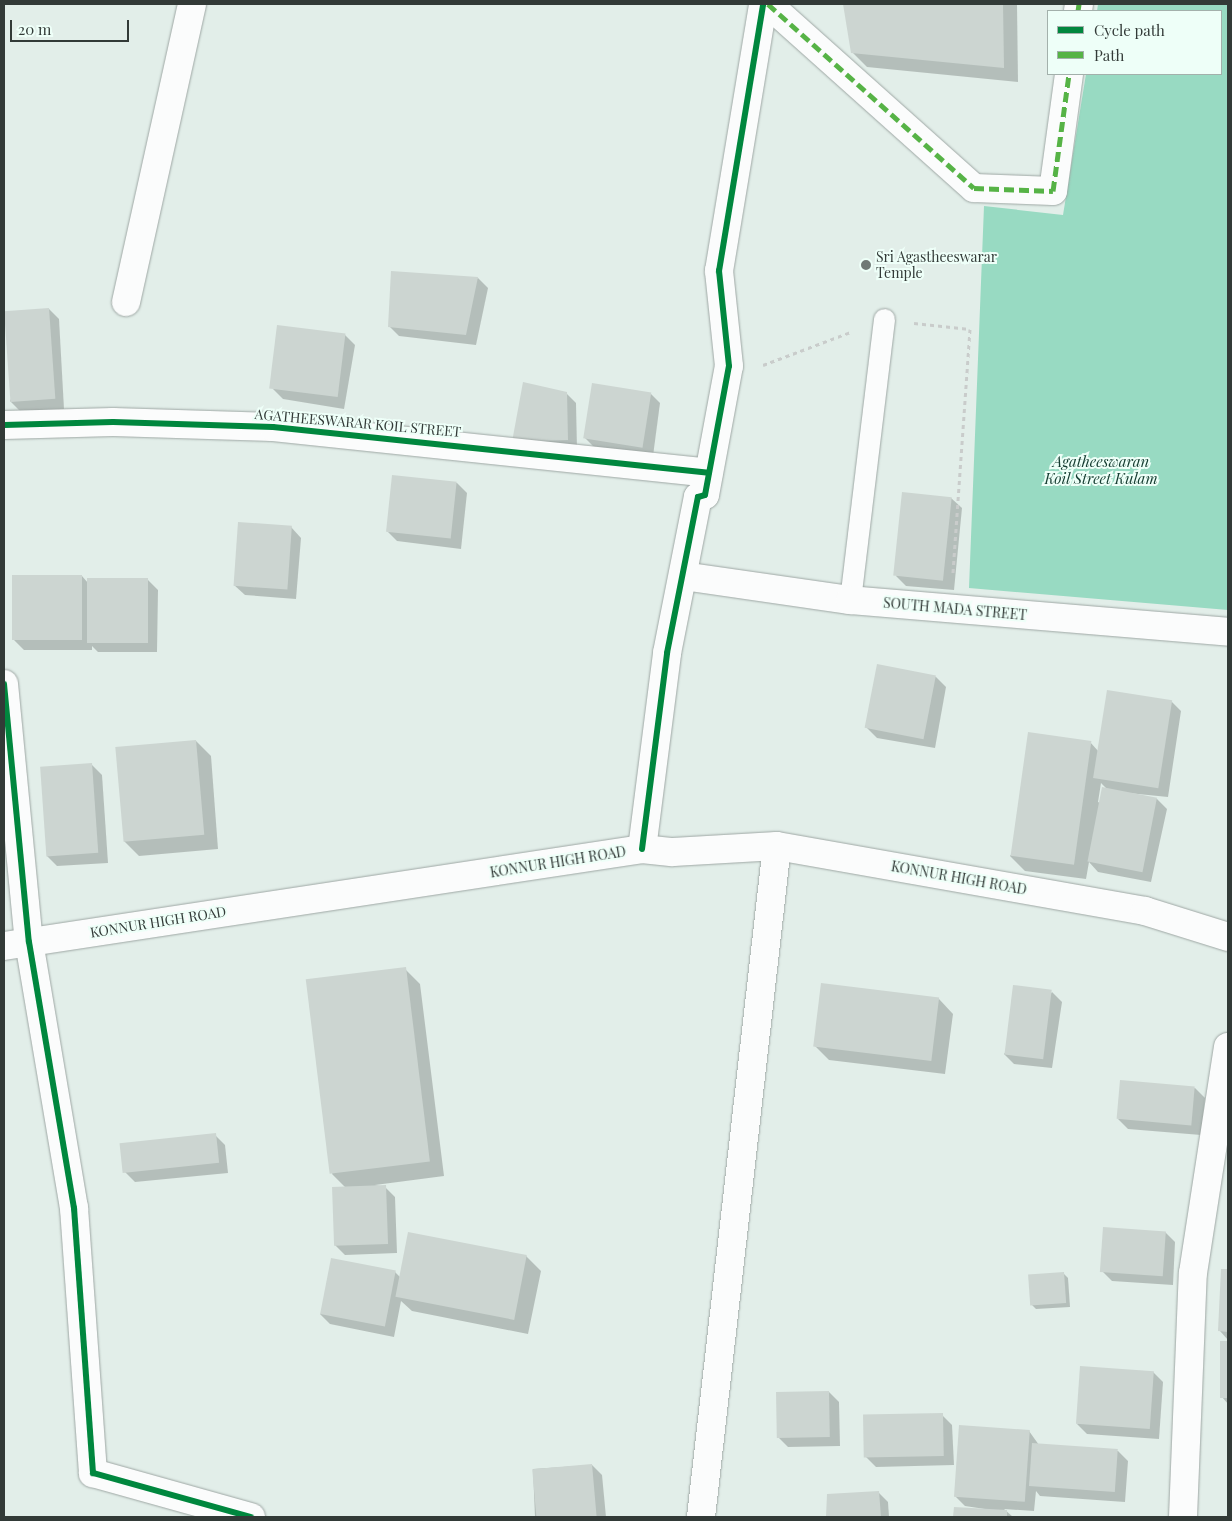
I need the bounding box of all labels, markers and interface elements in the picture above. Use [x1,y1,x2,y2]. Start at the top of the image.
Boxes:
scale bar [12,10,131,42]
legend [1047,10,1222,75]
text: 20 m [18,19,51,39]
text: Cycle path [1094,20,1165,40]
text: Path [1094,45,1124,65]
place label: Sri Agastheeswarar Temple [876,249,997,282]
marker: Sri Agastheeswarar Temple [860,259,872,271]
street label: AGATHEESWARAR KOIL STREET [254,406,462,440]
water label: Agatheeswaran Koil Street Kulam [1044,452,1158,487]
street label: SOUTH MADA STREET [882,594,1028,624]
street label: KONNUR HIGH ROAD [489,843,627,881]
street label: KONNUR HIGH ROAD [890,858,1028,898]
street label: KONNUR HIGH ROAD [89,903,227,941]

